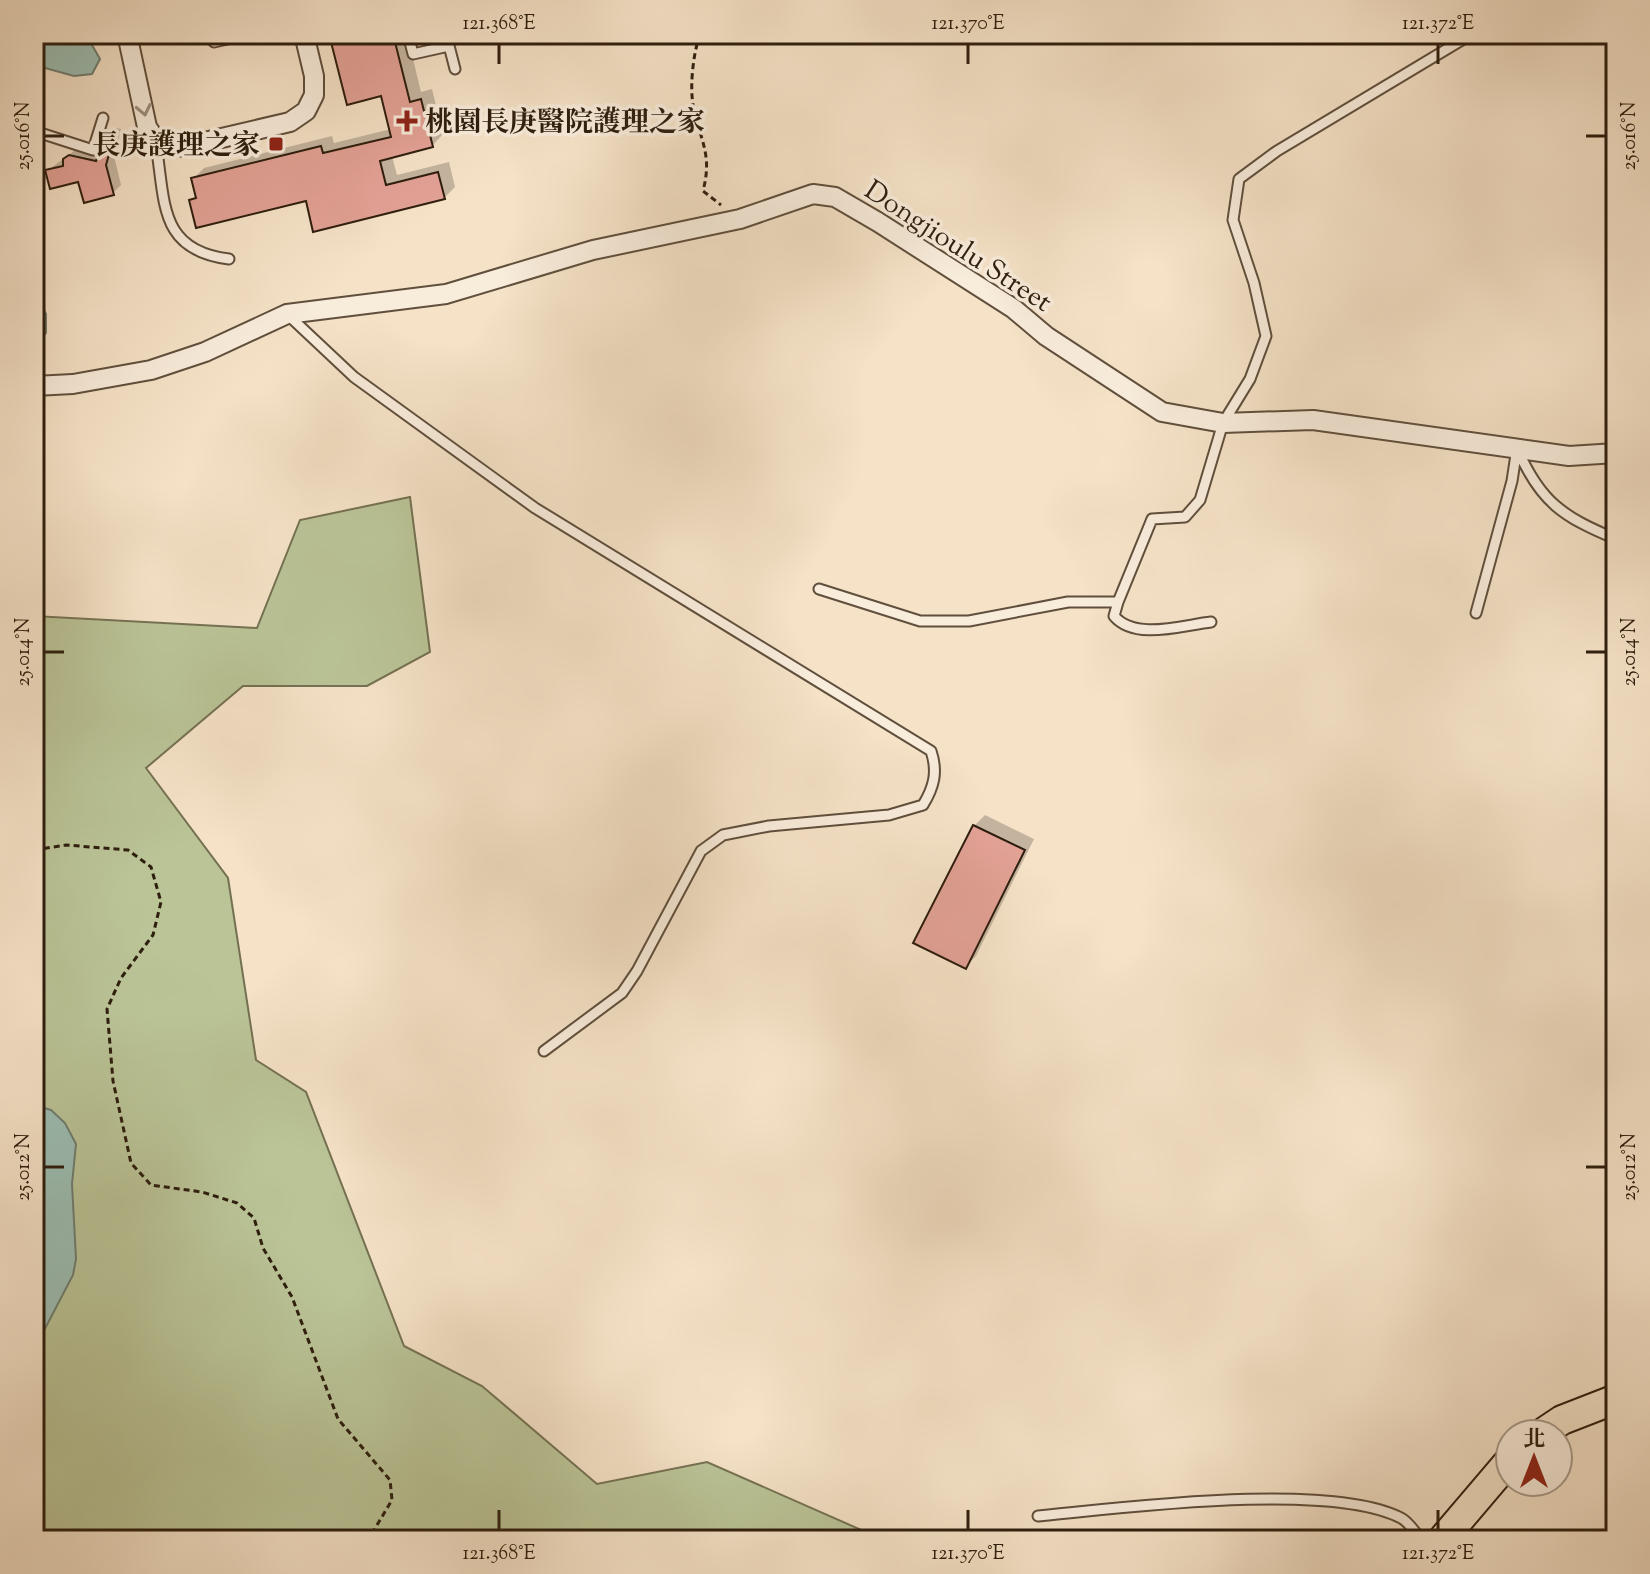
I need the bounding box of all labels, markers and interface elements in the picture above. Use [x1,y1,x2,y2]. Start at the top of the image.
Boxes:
text: 121.368°E [462,10,536,39]
text: 121.370°E [931,10,1005,39]
text: 121.372°E [1402,10,1474,39]
text: 25.016°N [10,101,39,170]
text: 25.016°N [1616,101,1645,170]
one-way arrow [135,103,152,116]
place label: 桃園長庚醫院護理之家 [425,104,705,144]
marker: 桃園長庚醫院護理之家 [396,110,418,132]
place label: 長庚護理之家 [92,127,260,167]
marker: 長庚護理之家 [267,135,285,153]
street label: Dongjioulu Street [856,172,1059,323]
text: 25.014°N [10,618,39,686]
text: 25.014°N [1616,618,1645,686]
text: 25.012°N [10,1133,39,1201]
text: 25.012°N [1616,1133,1645,1201]
north arrow [1494,1418,1574,1498]
text: 北 [1523,1425,1545,1457]
text: 121.368°E [462,1540,536,1569]
text: 121.370°E [931,1540,1005,1569]
text: 121.372°E [1402,1540,1474,1569]

